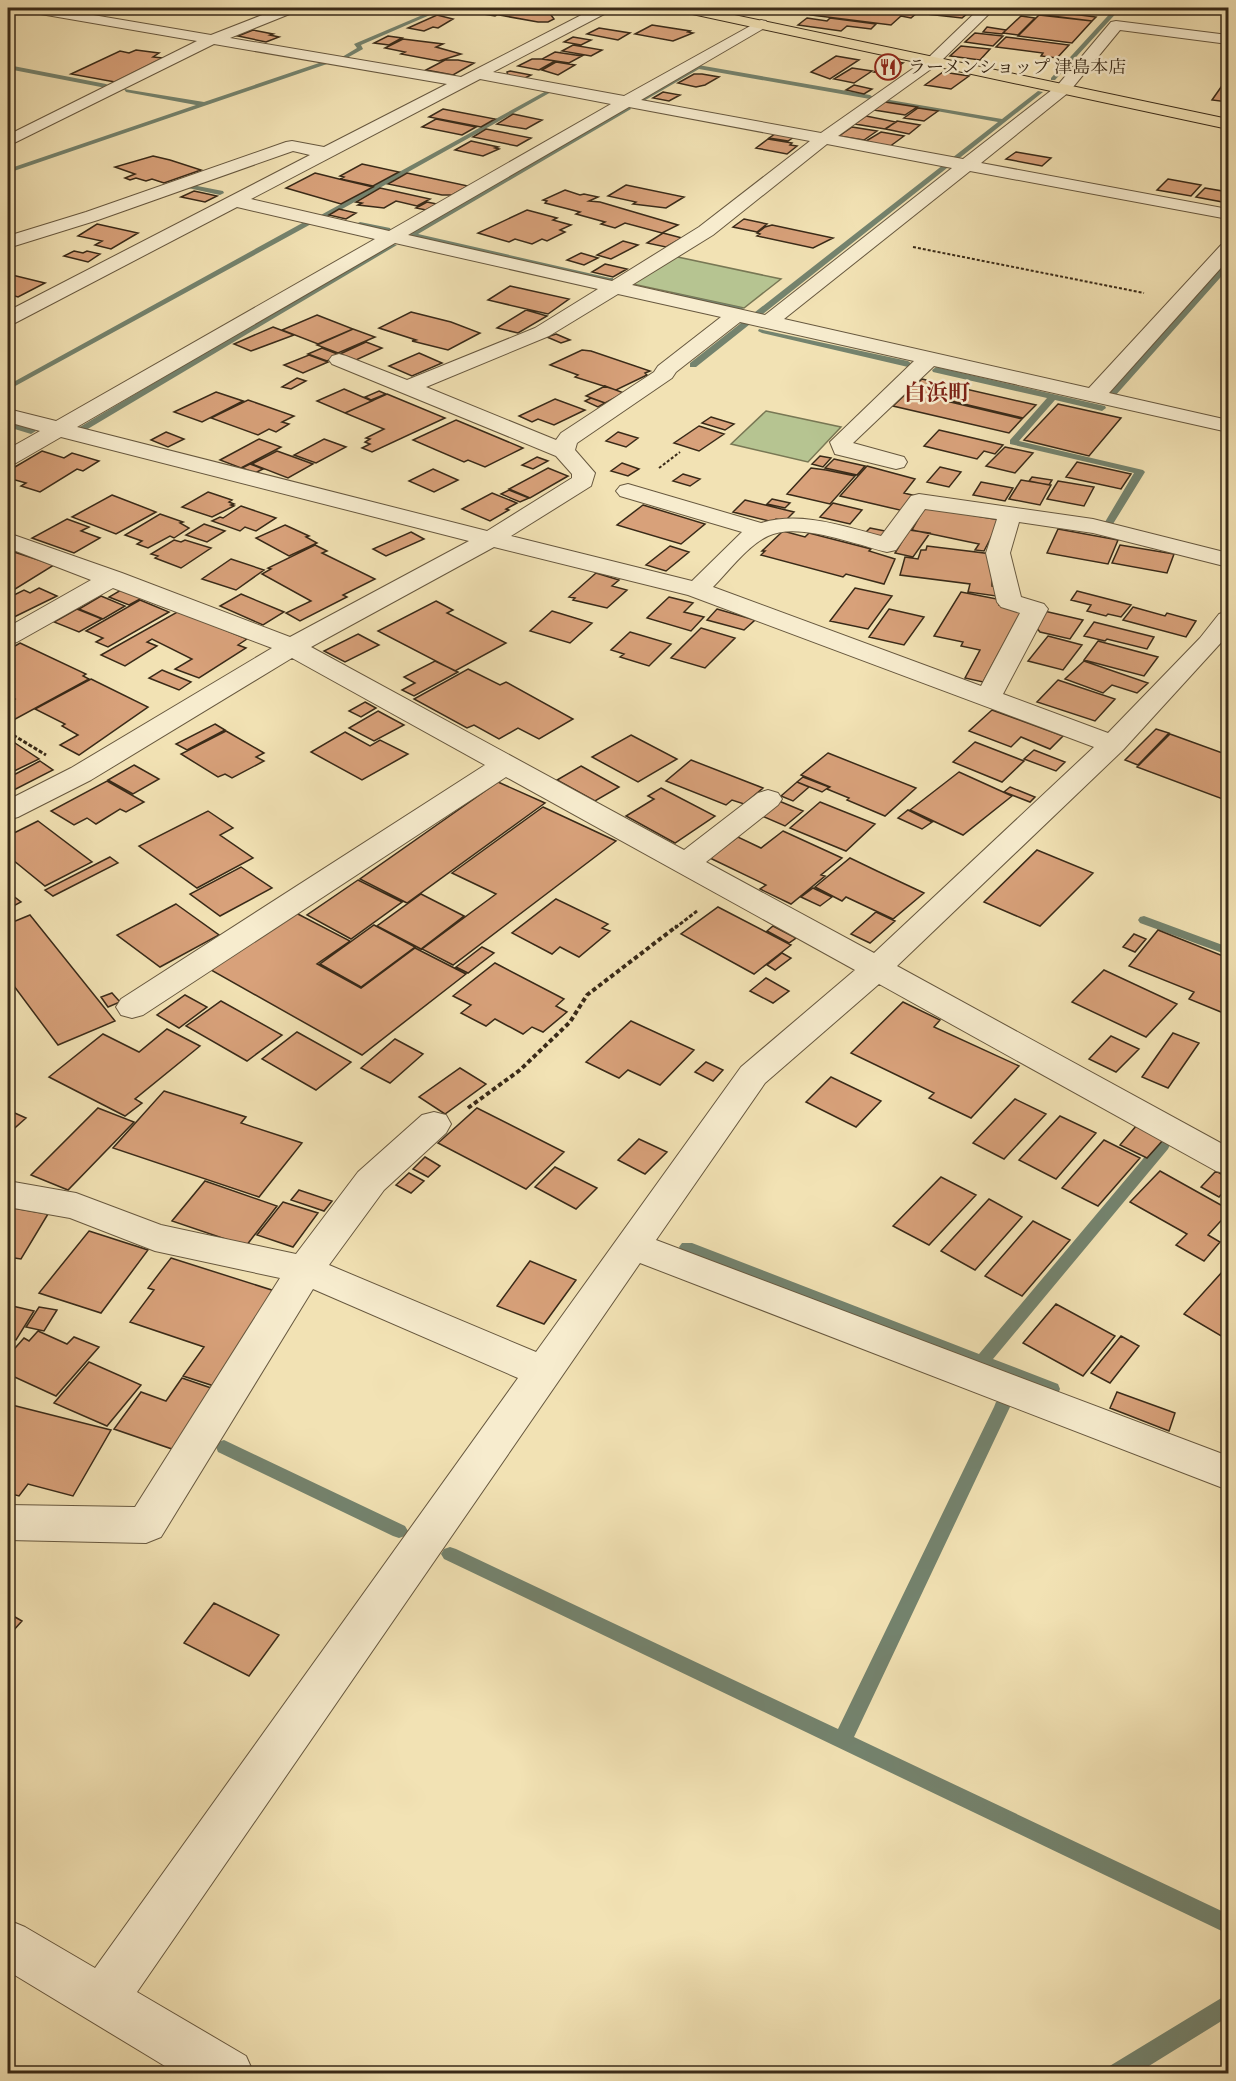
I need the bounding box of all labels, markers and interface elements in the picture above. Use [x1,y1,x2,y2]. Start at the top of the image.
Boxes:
restaurant icon: ラーメンショップ 津島本店 [873,52,903,82]
place label: ラーメンショップ 津島本店 [908,57,1126,79]
district label: 白浜町 [904,380,970,407]

